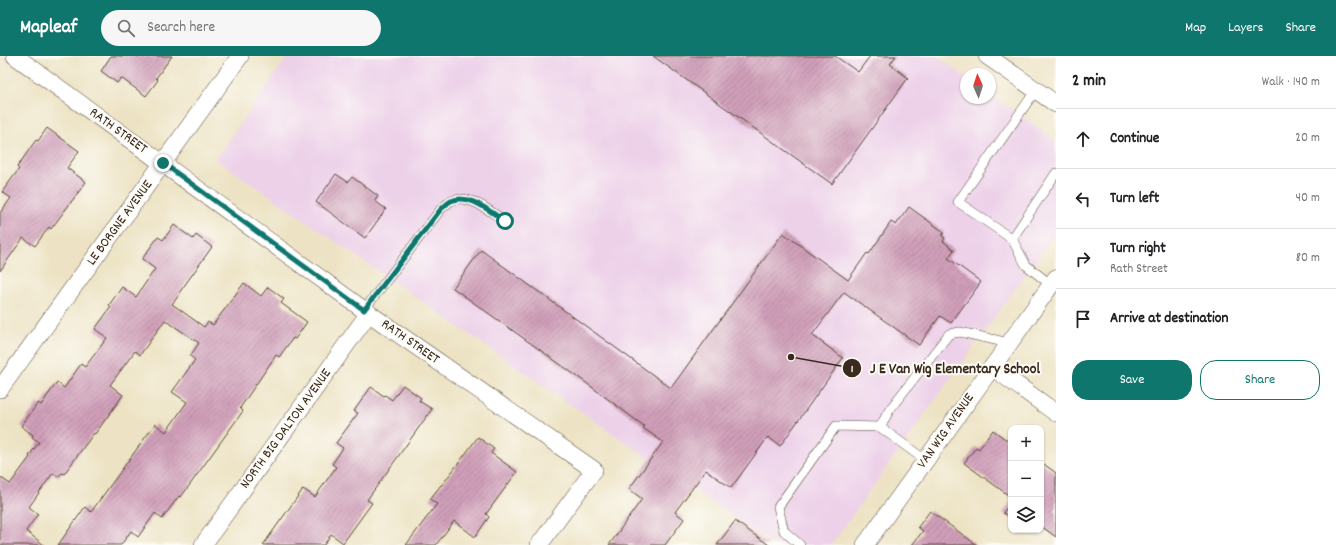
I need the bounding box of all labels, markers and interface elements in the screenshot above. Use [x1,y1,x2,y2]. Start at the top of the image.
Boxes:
search box [101,10,381,46]
text: Mapleaf [20,15,77,42]
icon: search [115,17,137,39]
text: Search here [147,17,215,39]
text: Map [1185,18,1206,38]
text: Layers [1228,18,1263,38]
text: Share [1285,18,1316,38]
north arrow [960,68,996,104]
text: 2 min [1072,70,1106,94]
text: Walk · 140 m [1262,73,1320,92]
street label: RATH STREET [85,103,151,159]
icon: ahead [1072,128,1094,150]
text: Continue [1110,128,1159,150]
text: 20 m [1295,129,1320,148]
route end [154,154,172,172]
street label: LE BORGNE AVENUE [82,176,158,270]
icon: left [1072,188,1094,210]
text: Turn left [1110,188,1159,210]
text: 40 m [1296,189,1320,208]
route start [496,212,514,230]
text: Turn right [1110,238,1166,260]
icon: right [1072,248,1094,270]
text: 80 m [1296,249,1320,268]
text: Rath Street [1110,260,1168,279]
icon: arrive [1072,308,1094,330]
text: Arrive at destination [1110,308,1228,330]
street label: RATH STREET [377,314,444,370]
callout: J E Van Wig Elementary School [842,354,1048,381]
text: J E Van Wig Elementary School [870,359,1040,381]
button: Save [1072,360,1192,400]
button: Share [1200,360,1320,400]
text: 1 [851,361,854,378]
street label: NORTH BIG DALTON AVENUE [236,364,337,493]
street label: VAN WIG AVENUE [913,389,980,473]
map controls [1008,425,1044,533]
button: + [1008,425,1044,461]
button: − [1008,461,1044,497]
button: layers [1008,497,1044,533]

